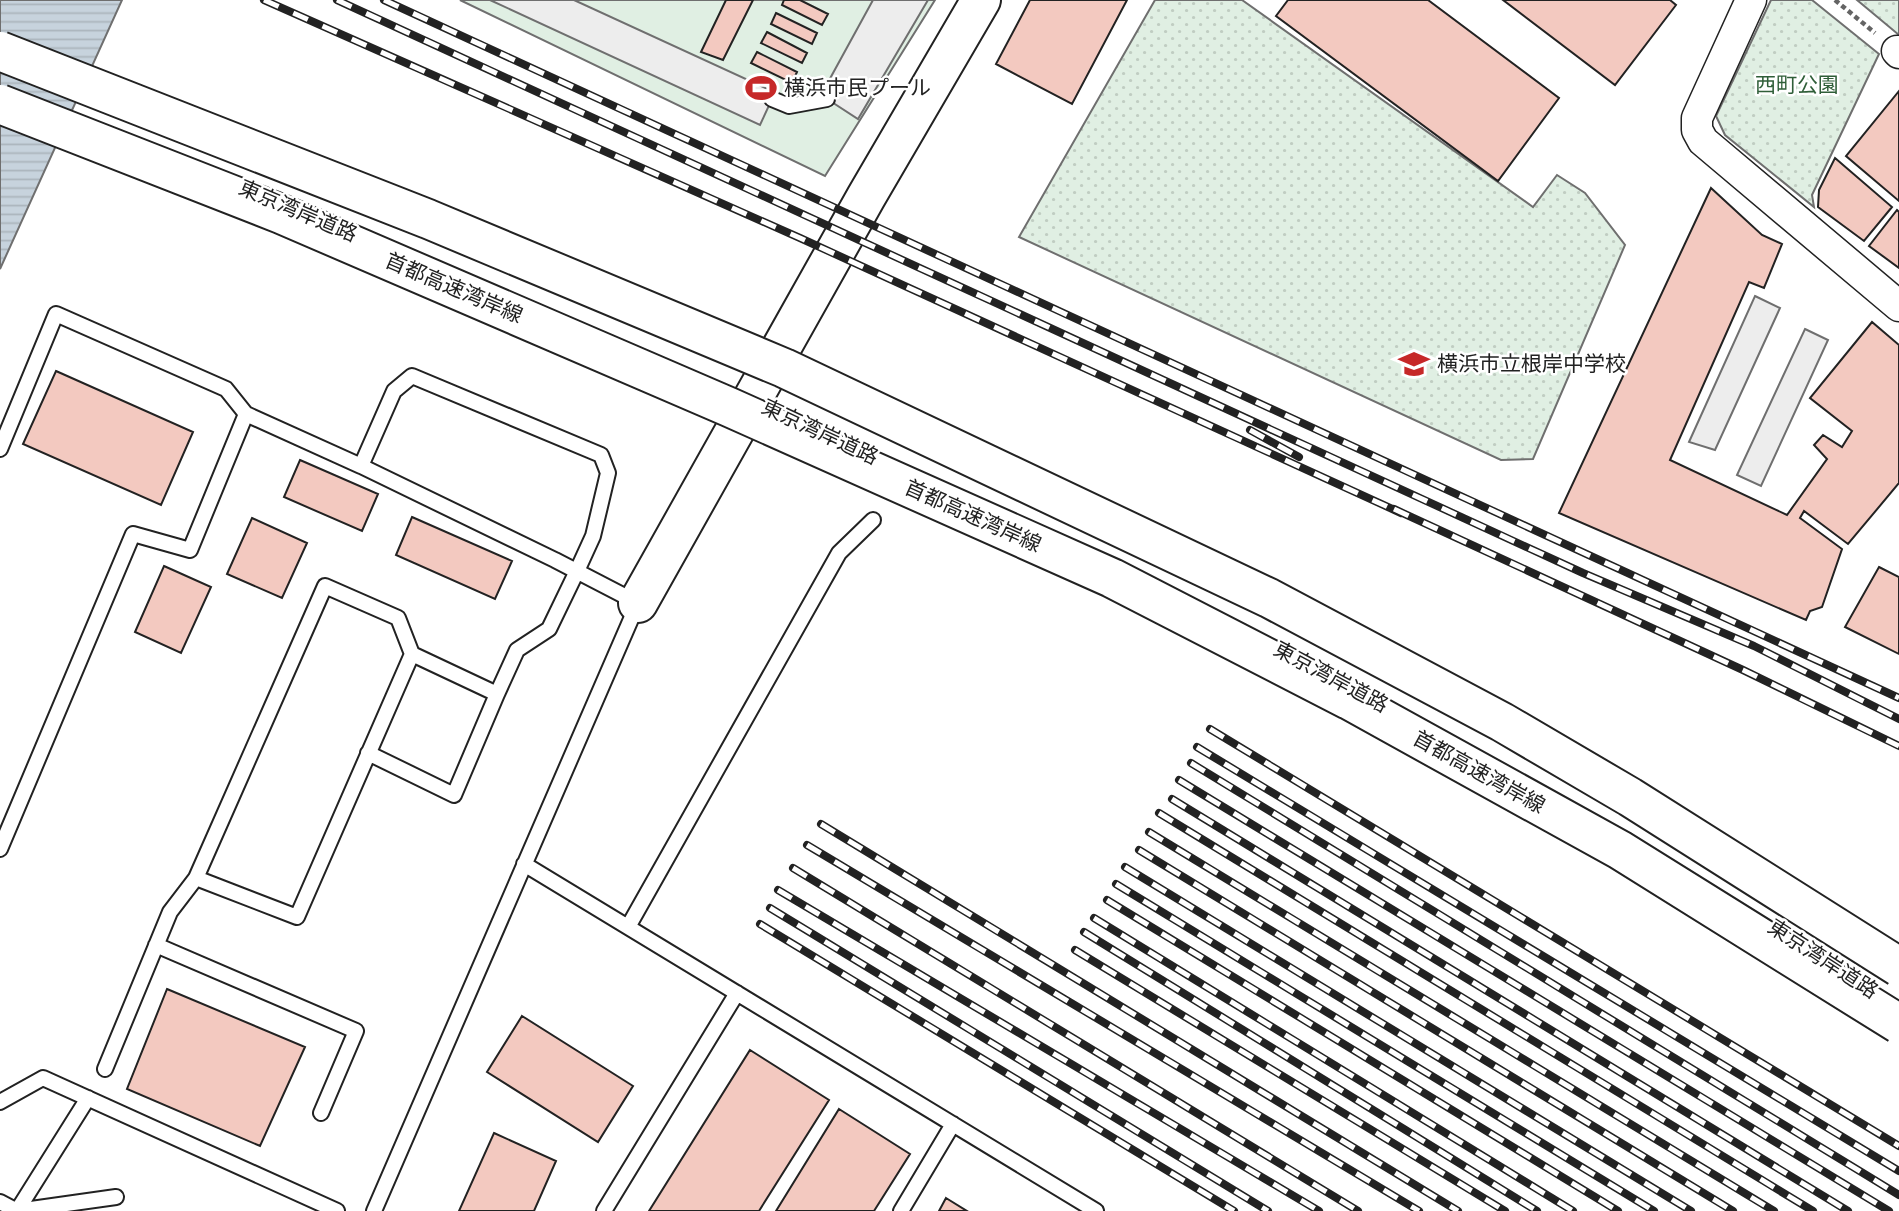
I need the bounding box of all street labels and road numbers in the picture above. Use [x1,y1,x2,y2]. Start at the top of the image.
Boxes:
street label: 東京湾岸道路 [234,173,362,249]
street label: 首都高速湾岸線 [380,245,528,331]
street label: 東京湾岸道路 [757,392,883,472]
street label: 首都高速湾岸線 [900,472,1046,560]
street label: 東京湾岸道路 [1268,634,1394,720]
street label: 首都高速湾岸線 [1407,723,1551,821]
street label: 東京湾岸道路 [1762,912,1884,1006]

